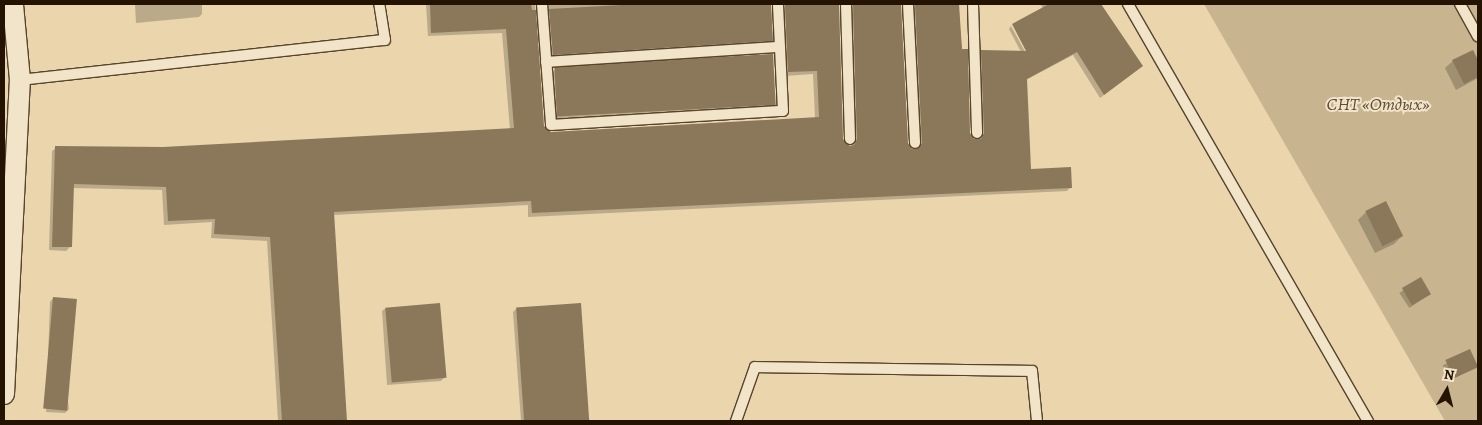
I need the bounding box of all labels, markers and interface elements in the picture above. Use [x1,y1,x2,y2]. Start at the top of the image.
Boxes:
park label: СНТ «Отдых» [1326,93,1430,115]
north arrow [1422,365,1472,415]
text: N [1443,365,1456,385]

